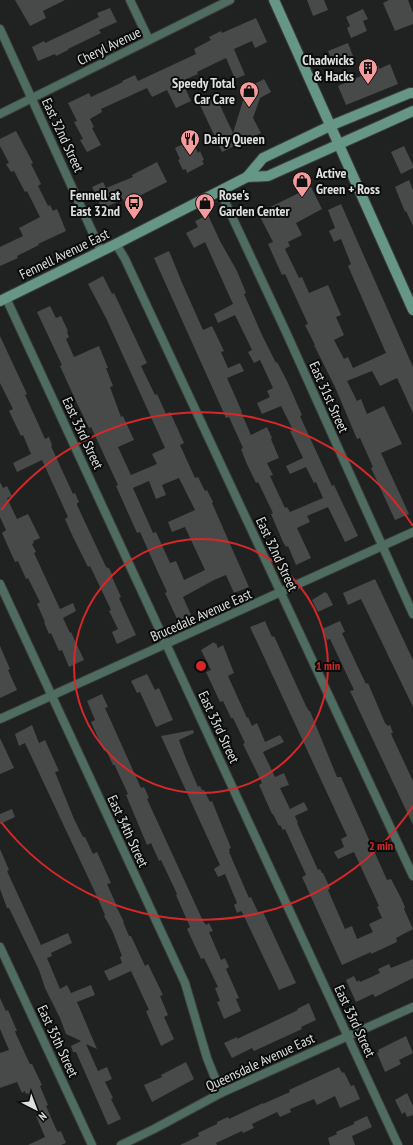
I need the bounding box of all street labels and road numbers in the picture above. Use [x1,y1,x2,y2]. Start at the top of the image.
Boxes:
street label: Cheryl Avenue [74,23,144,69]
street label: East 32nd Street [38,95,88,175]
street label: Fennell Avenue East [16,225,112,283]
street label: East 31st Street [305,358,353,436]
street label: East 33rd Street [58,394,108,472]
street label: East 32nd Street [252,514,302,594]
street label: Brucedale Avenue East [148,585,255,645]
street label: East 33rd Street [194,688,244,766]
street label: East 34th Street [103,792,153,870]
street label: East 33rd Street [330,982,380,1060]
street label: East 35th Street [33,1002,83,1080]
street label: Queensdale Avenue East [203,1029,317,1095]

